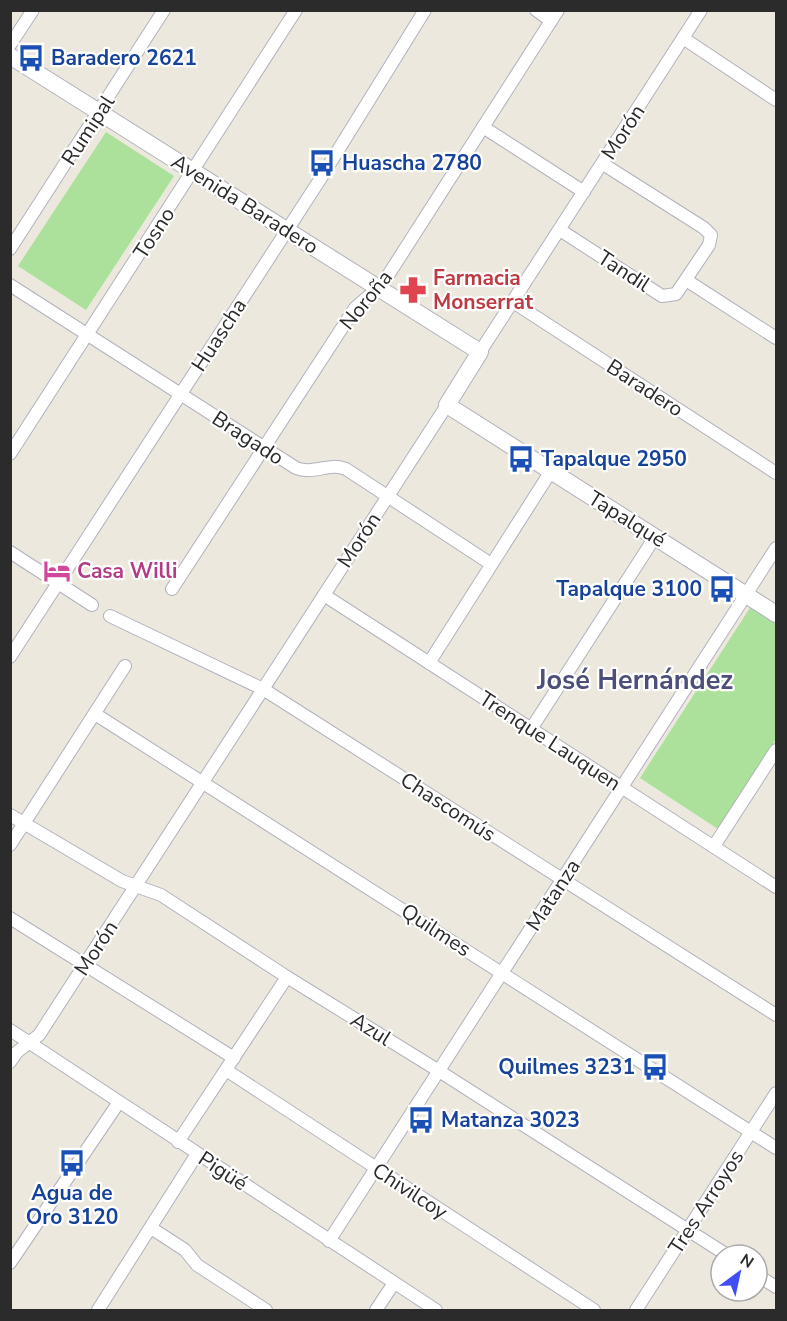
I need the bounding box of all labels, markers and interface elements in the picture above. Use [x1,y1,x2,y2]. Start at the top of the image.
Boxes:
bus stop icon: Baradero 2621 [16,43,46,73]
place label: Baradero 2621 [51,44,197,72]
street label: Rumipal [55,89,121,170]
street label: Morón [595,99,651,165]
street label: Avenida Baradero [166,147,324,261]
bus stop icon: Huascha 2780 [307,148,337,178]
place label: Huascha 2780 [342,149,482,177]
street label: Tosno [127,202,181,264]
street label: Tandil [592,244,656,299]
street label: Noroña [333,264,399,336]
place label: Farmacia Monserrat [433,264,534,316]
pharmacy icon: Farmacia Monserrat [398,275,428,305]
street label: Huascha [185,293,253,377]
street label: Baradero [601,353,689,423]
street label: Bragado [207,404,289,472]
bus stop icon: Tapalque 2950 [506,444,536,474]
place label: Tapalque 2950 [541,445,687,473]
street label: Tapalqué [583,484,671,554]
street label: Morón [331,507,387,573]
hotel icon: Casa Willi [42,556,72,586]
place label: Casa Willi [77,557,177,585]
bus stop icon: Tapalque 3100 [707,574,737,604]
place label: Tapalque 3100 [556,575,702,603]
district label: José Hernández [536,662,733,699]
street label: Trenque Lauquen [474,685,626,797]
street label: Chascomús [395,766,501,848]
street label: Matanza [519,854,587,936]
street label: Quilmes [396,897,476,963]
street label: Morón [68,915,124,981]
street label: Azul [345,1006,397,1053]
bus stop icon: Quilmes 3231 [640,1052,670,1082]
place label: Quilmes 3231 [498,1053,635,1081]
bus stop icon: Matanza 3023 [406,1105,436,1135]
place label: Matanza 3023 [441,1106,580,1134]
street label: Tres Arroyos [662,1144,750,1260]
street label: Pigüé [193,1145,253,1197]
bus stop icon: Agua de Oro 3120 [57,1148,87,1178]
street label: Chivilcoy [367,1156,453,1226]
place label: Agua de Oro 3120 [26,1179,118,1231]
north arrow [709,1243,769,1303]
text: N [736,1249,758,1274]

